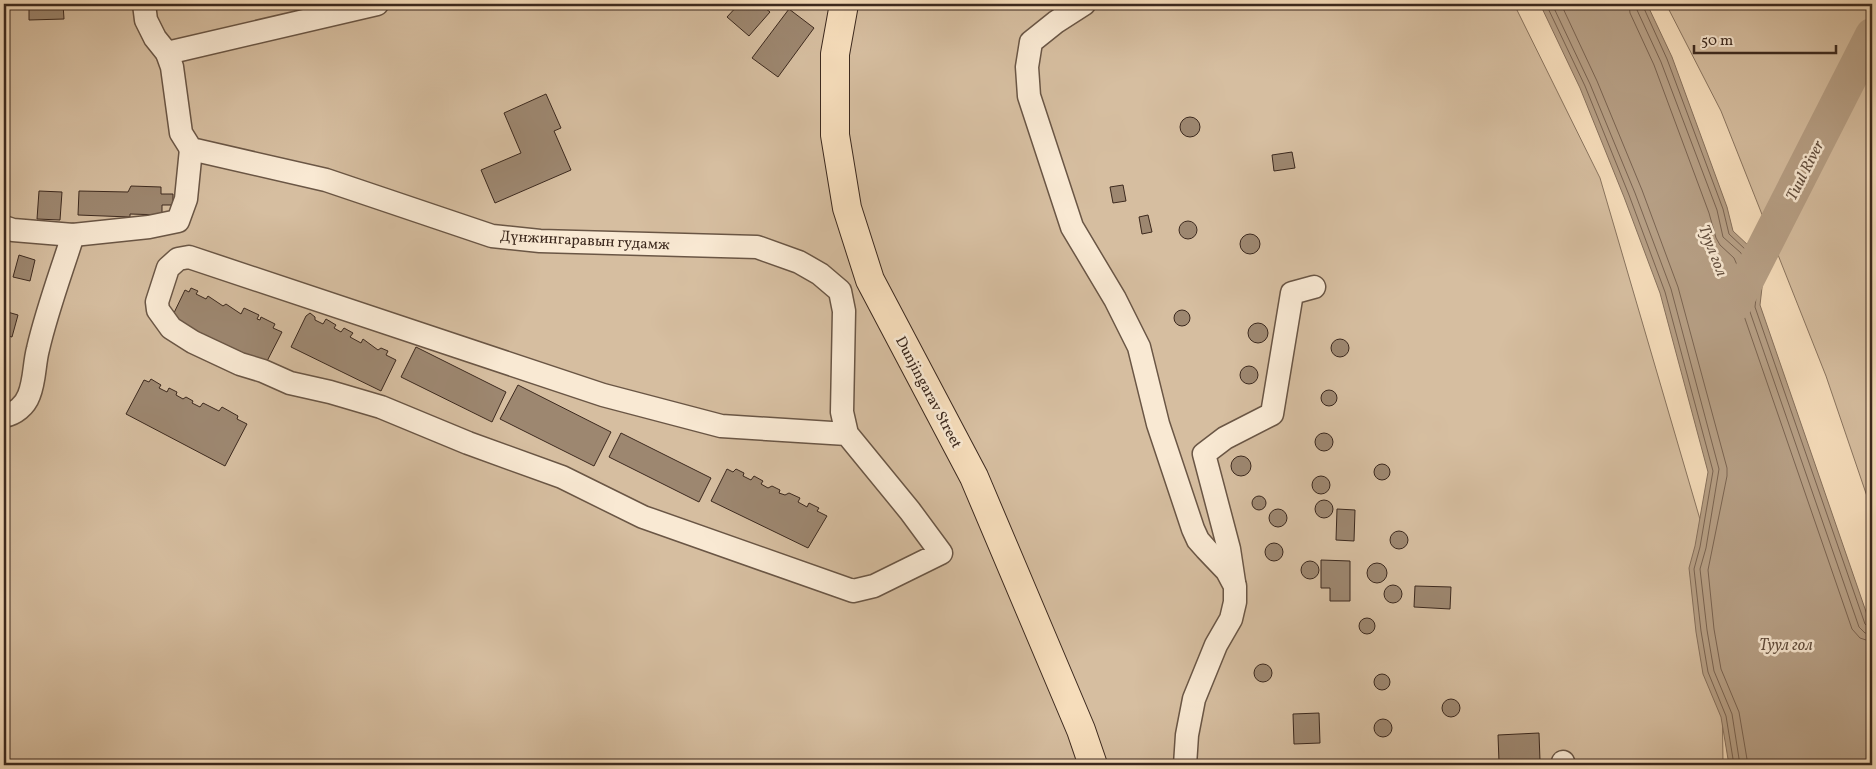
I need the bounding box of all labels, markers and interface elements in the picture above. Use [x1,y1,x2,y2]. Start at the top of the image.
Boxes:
scale bar [1694,22,1836,54]
text: 50 m [1701,31,1733,52]
water label: Tuul River [1781,136,1831,205]
water label: Туул гол [1692,222,1732,280]
street label: Дүнжингаравын гудамж [499,227,670,256]
street label: Dunjingarav Street [889,333,966,453]
water label: Туул гол [1759,635,1813,657]

